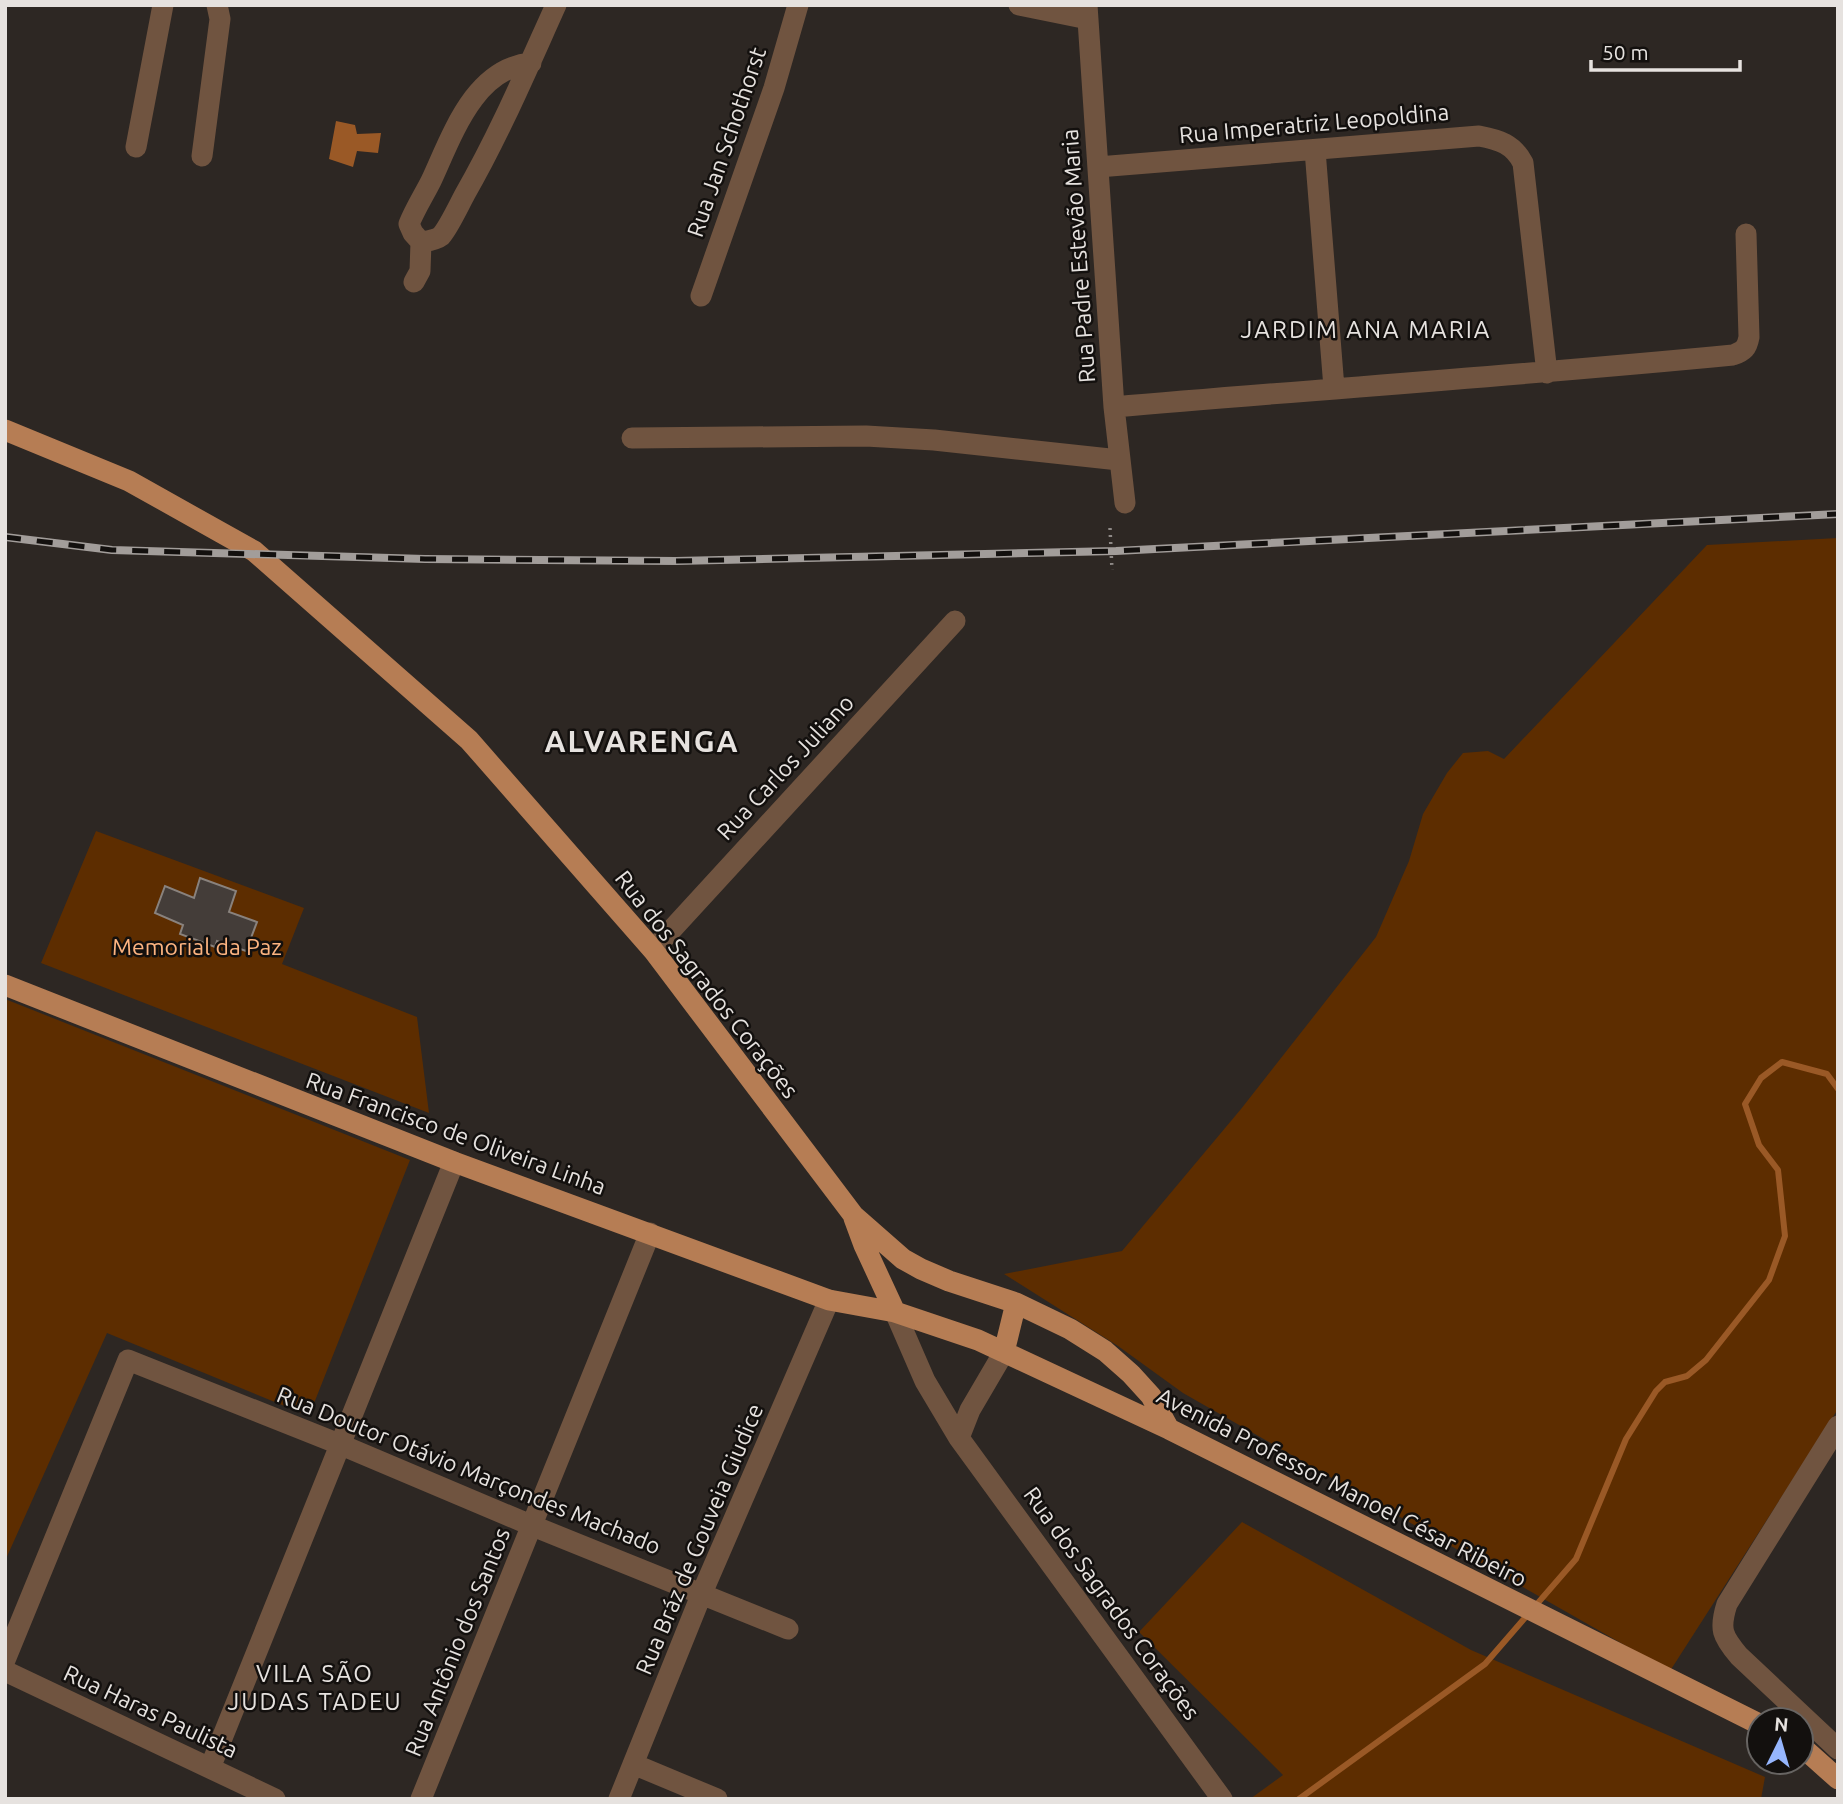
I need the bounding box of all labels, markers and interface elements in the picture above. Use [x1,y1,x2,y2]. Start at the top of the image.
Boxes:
scale bar [1591,28,1740,72]
text: 50 m [1602,40,1649,64]
street label: Rua Jan Schothorst [682,44,770,240]
street label: Rua Imperatriz Leopoldina [1178,99,1450,147]
street label: Rua Padre Estevão Maria [1057,128,1099,384]
district label: JARDIM ANA MARIA [1241,316,1491,343]
street label: Rua Carlos Juliano [712,690,858,844]
district label: ALVARENGA [544,724,740,758]
street label: Rua dos Sagrados Corações [611,865,803,1103]
park label: Memorial da Paz [112,934,282,959]
street label: Rua Francisco de Oliveira Linha [303,1067,609,1199]
street label: Rua Doutor Otávio Marçondes Machado [274,1381,664,1559]
street label: Avenida Professor Manoel César Ribeiro [1153,1382,1531,1592]
street label: Rua Bráz de Gouveia Giudice [631,1400,767,1678]
street label: Rua dos Sagrados Corações [1019,1482,1205,1724]
street label: Rua Antônio dos Santos [400,1524,514,1760]
street label: Rua Haras Paulista [60,1660,242,1762]
district label: VILA SÃO JUDAS TADEU [227,1660,403,1715]
north arrow [1745,1706,1815,1776]
text: N [1773,1712,1790,1736]

